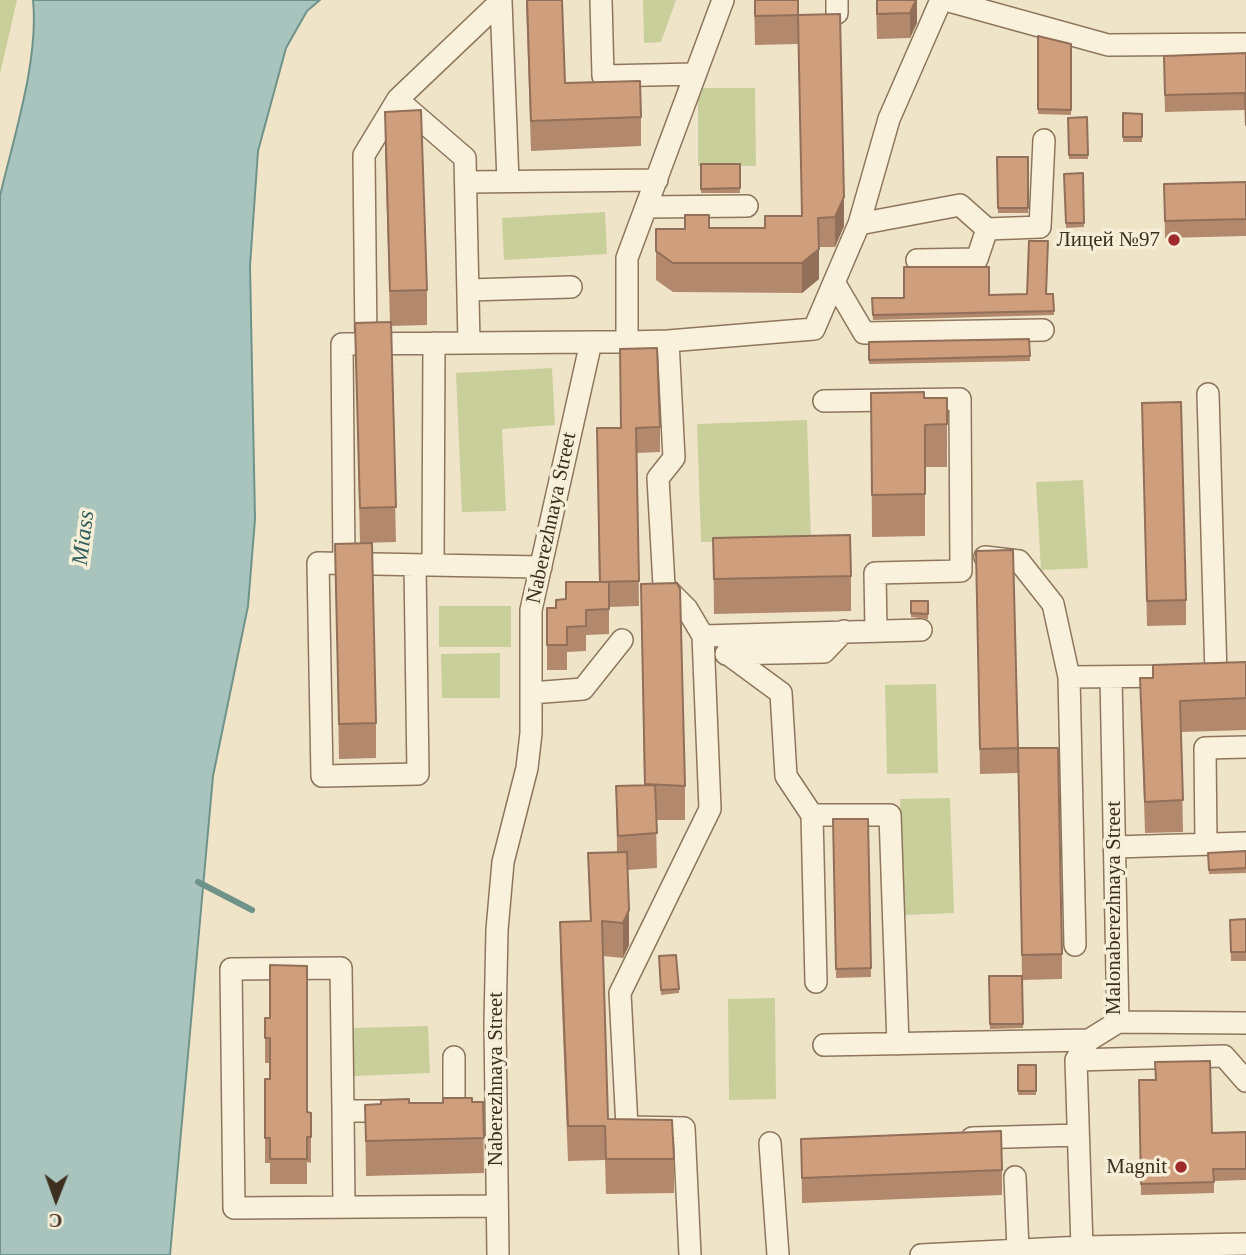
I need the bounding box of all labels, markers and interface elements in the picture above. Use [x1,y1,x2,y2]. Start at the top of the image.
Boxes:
place label: Лицей №97 [1056,227,1160,253]
marker: Лицей №97 [1166,232,1182,248]
street label: Naberezhnaya Street [522,430,582,606]
water label: Miass [67,509,101,567]
street label: Malonaberezhnaya Street [1101,801,1127,1015]
street label: Naberezhnaya Street [483,992,509,1166]
place label: Magnit [1106,1154,1167,1180]
marker: Magnit [1173,1159,1189,1175]
north arrow [21,1164,91,1234]
text: С [49,1210,63,1231]

